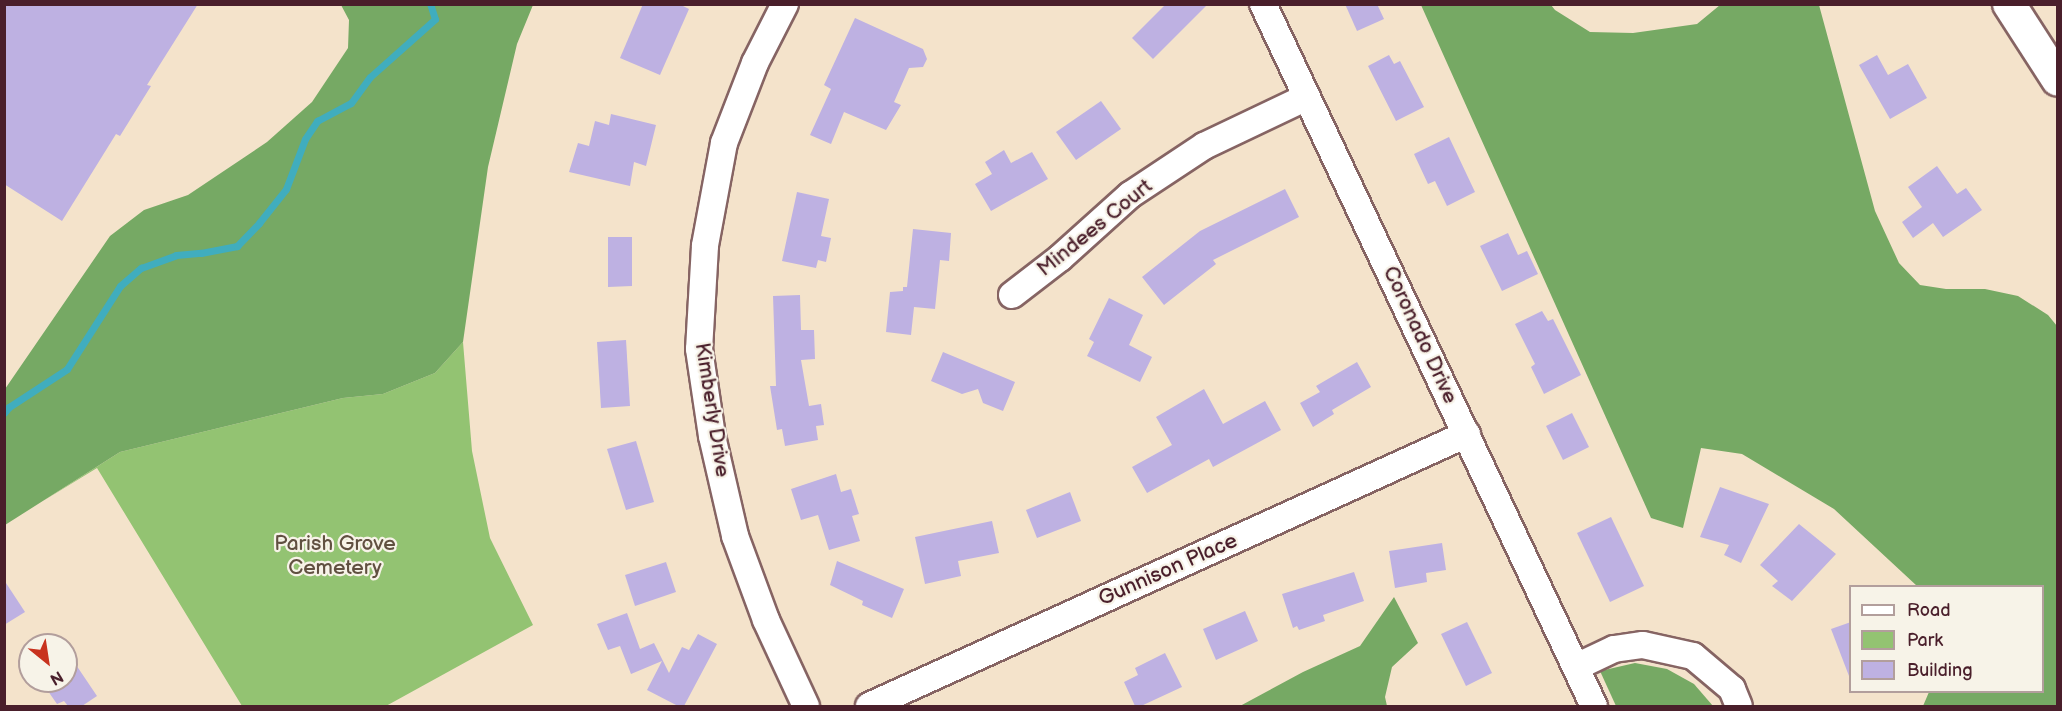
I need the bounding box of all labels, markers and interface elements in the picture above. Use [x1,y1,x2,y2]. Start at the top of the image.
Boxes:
street label: Mindees Court [1032,174,1158,282]
street label: Coronado Drive [1377,262,1463,408]
street label: Kimberly Drive [689,340,735,480]
street label: Gunnison Place [1095,528,1241,612]
park label: Parish Grove Cemetery [274,531,396,581]
legend [1849,585,2044,693]
text: Road [1907,600,1951,621]
text: Park [1907,630,1943,651]
north arrow [18,633,78,693]
text: Building [1907,660,1973,681]
text: N [46,666,66,689]

